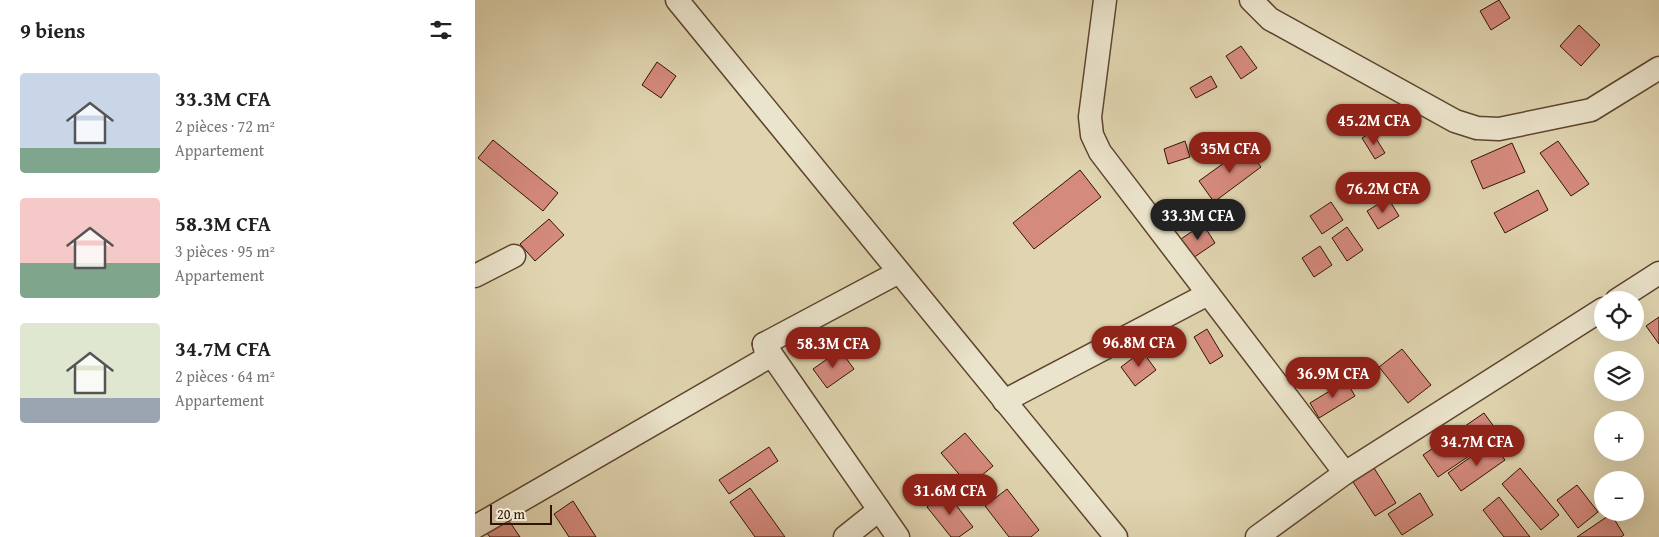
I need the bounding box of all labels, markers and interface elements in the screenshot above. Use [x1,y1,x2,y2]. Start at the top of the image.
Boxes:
text: 9 biens [20,15,85,46]
icon: filters [427,16,455,44]
text: 33.3M CFA [175,83,271,114]
icon: home [60,93,120,153]
pin: 45.2M CFA [1317,104,1431,146]
text: 45.2M CFA [1337,108,1411,132]
text: 2 pièces · 72 m² [175,114,275,138]
pin: 35M CFA [1184,132,1276,174]
text: 35M CFA [1200,136,1260,160]
text: Appartement [175,138,265,162]
pin: 76.2M CFA [1326,172,1440,214]
text: 76.2M CFA [1346,176,1420,200]
pin: 33.3M CFA [1141,198,1255,241]
text: 33.3M CFA [1161,203,1235,227]
text: 58.3M CFA [175,208,271,239]
icon: home [60,218,120,278]
text: 3 pièces · 95 m² [175,239,275,263]
text: Appartement [175,263,265,287]
map controls [1594,291,1644,521]
button: locate [1594,291,1644,341]
pin: 58.3M CFA [776,326,890,369]
pin: 96.8M CFA [1082,326,1196,368]
text: 96.8M CFA [1102,330,1176,354]
text: 58.3M CFA [796,331,870,355]
text: 34.7M CFA [175,333,271,364]
icon: home [60,343,120,403]
button: layers [1594,351,1644,401]
pin: 36.9M CFA [1276,356,1390,399]
text: 36.9M CFA [1296,361,1370,385]
text: 2 pièces · 64 m² [175,364,275,388]
text: Appartement [175,388,265,412]
button: + [1594,411,1644,461]
pin: 34.7M CFA [1420,424,1534,467]
text: 34.7M CFA [1440,429,1514,453]
button: − [1594,471,1644,521]
pin: 31.6M CFA [893,474,1007,516]
text: 31.6M CFA [913,478,987,502]
scale bar [490,502,553,525]
text: 20 m [497,504,525,524]

